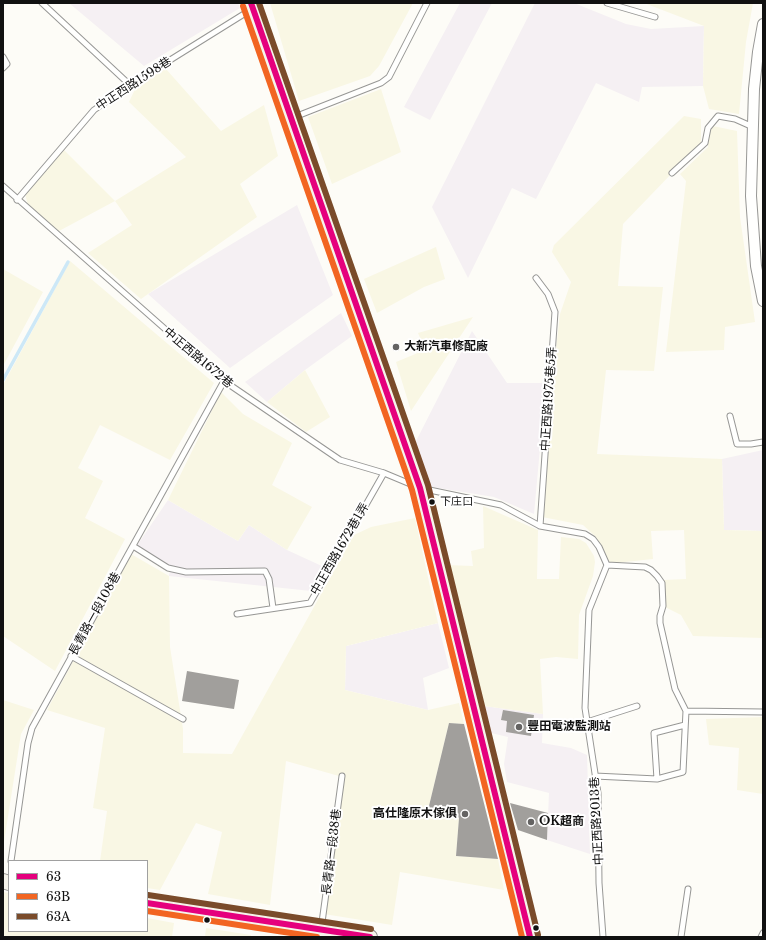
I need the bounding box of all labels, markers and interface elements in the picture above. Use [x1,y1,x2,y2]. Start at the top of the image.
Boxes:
street label: 中正西路1598巷 [94,54,174,114]
street label: 中正西路1672巷 [160,325,236,391]
place label: 大新汽車修配廠 [404,340,488,354]
marker: 大新汽車修配廠 [391,342,401,352]
street label: 中正西路1975巷5弄 [538,346,560,452]
place label: 下庄口 [440,495,473,509]
marker: 下庄口 [427,497,437,507]
street label: 中正西路1672巷1弄 [308,500,372,598]
street label: 長青路一段108巷 [66,570,124,658]
place label: 豐田電波監測站 [527,720,611,734]
marker: 豐田電波監測站 [514,722,524,732]
street label: 中正西路2013巷 [587,776,607,866]
place label: 高仕隆原木傢俱 [373,807,457,821]
street label: 長青路一段38巷 [320,808,344,896]
marker: 高仕隆原木傢俱 [460,809,470,819]
place label: OK超商 [539,815,584,829]
marker: OK超商 [526,817,536,827]
legend [8,860,148,932]
text: 63 [46,869,61,884]
text: 63B [46,889,70,904]
text: 63A [46,909,70,924]
unlabelled marker [202,915,212,925]
unlabelled marker [531,923,541,933]

